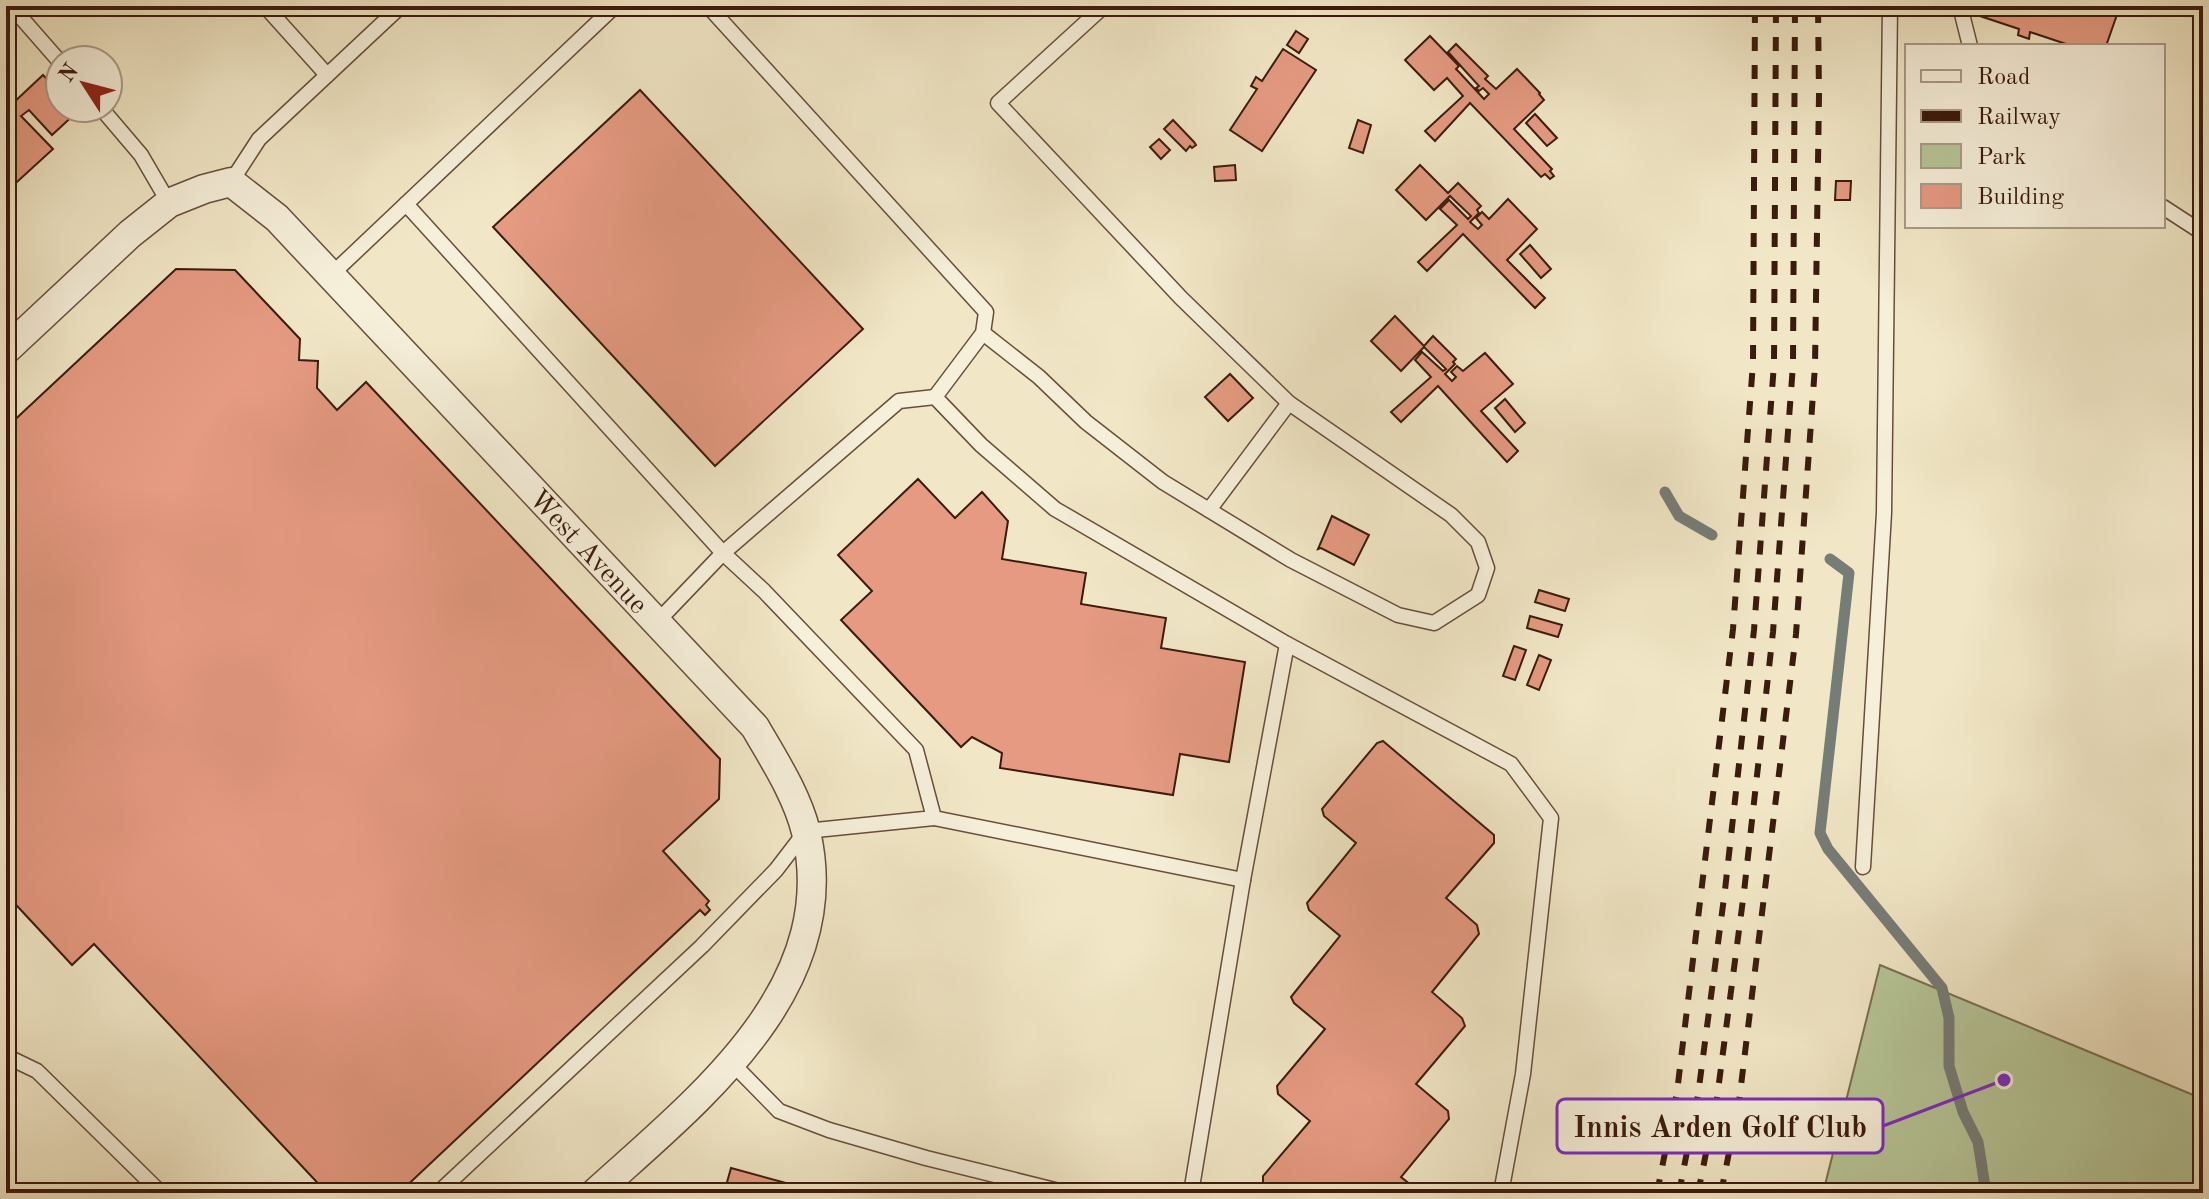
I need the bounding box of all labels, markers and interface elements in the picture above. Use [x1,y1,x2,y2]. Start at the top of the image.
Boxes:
north arrow [44,44,124,124]
legend [1905,44,2165,228]
text: N [56,60,83,87]
text: Road [1977,66,2030,90]
text: Railway [1977,106,2061,130]
text: Park [1977,146,2026,170]
text: Building [1977,186,2064,210]
street label: West Avenue [523,485,652,620]
callout: Innis Arden Golf Club [1557,1099,1883,1153]
text: Innis Arden Golf Club [1573,1114,1867,1144]

